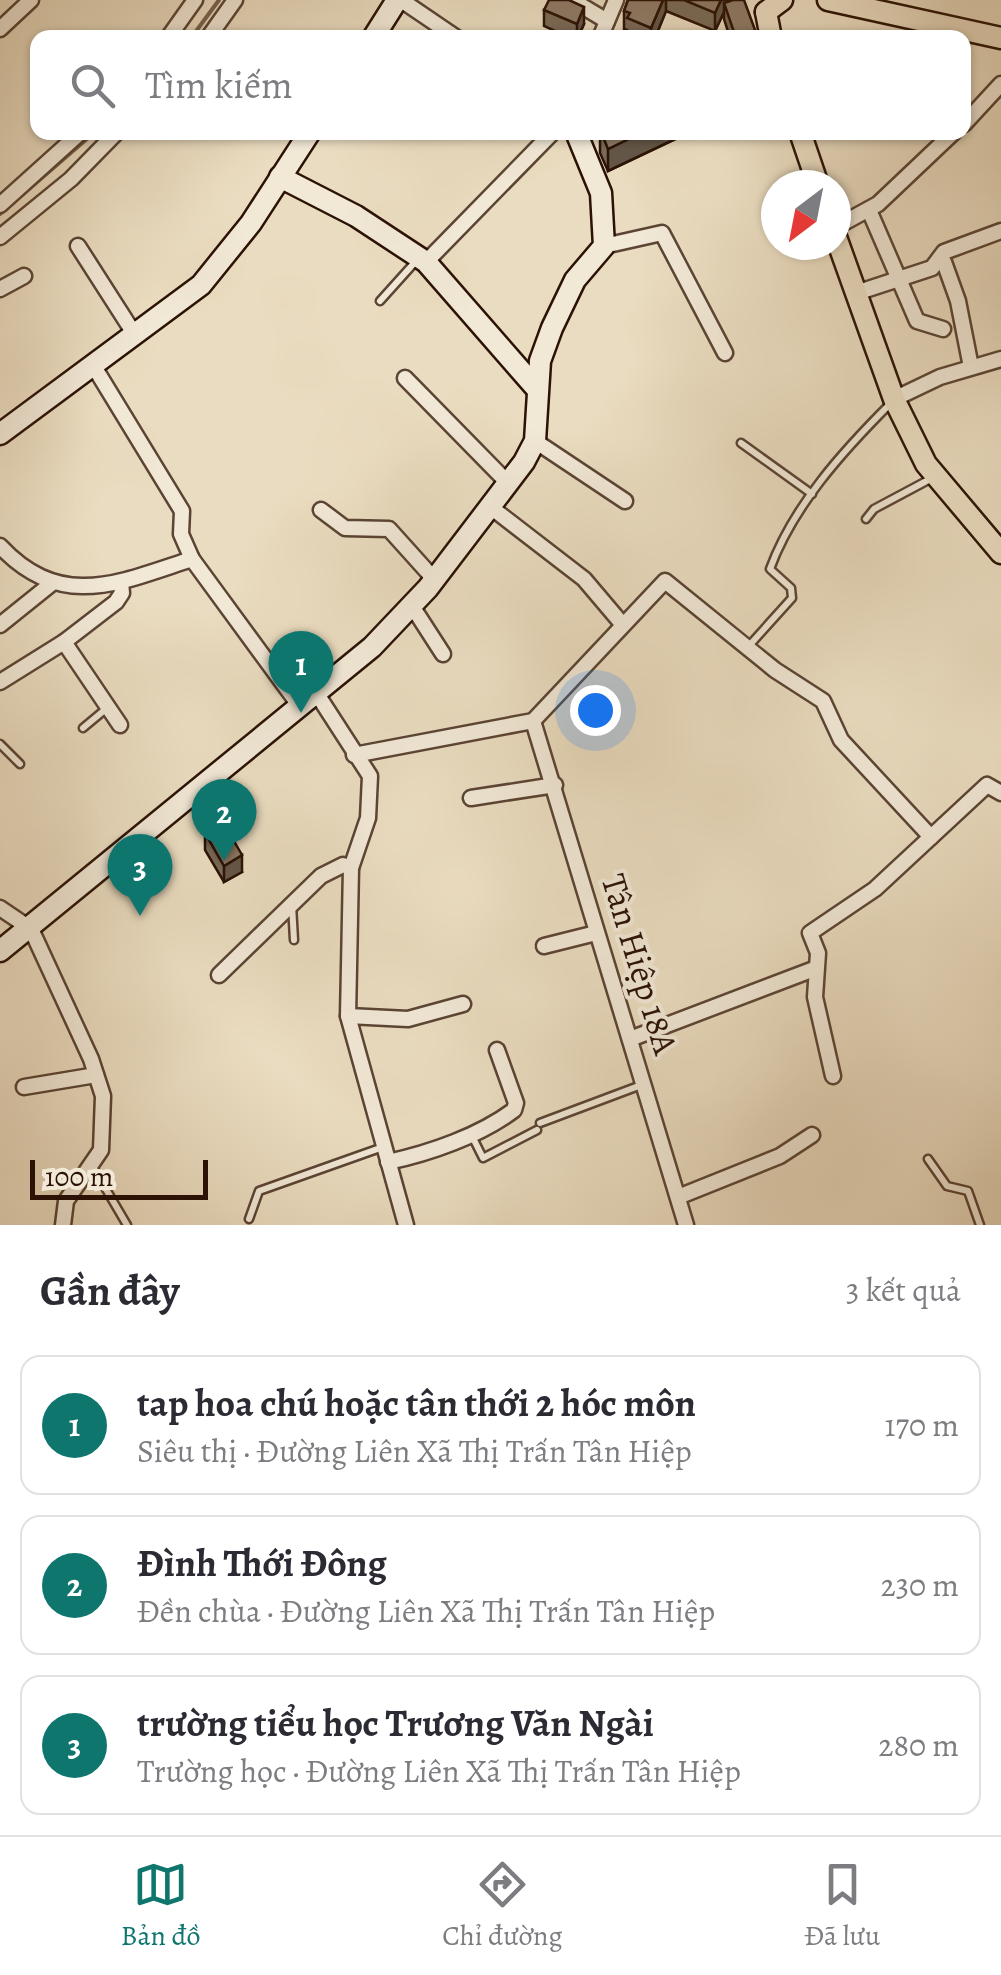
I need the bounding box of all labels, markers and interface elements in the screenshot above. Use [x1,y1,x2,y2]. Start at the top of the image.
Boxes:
search box [30,30,971,140]
icon: search [65,58,120,113]
text: Tìm kiếm [145,59,293,111]
north arrow [761,170,851,260]
pin: 1 [268,630,334,713]
your location [570,685,621,736]
pin: 2 [192,778,256,861]
pin: 3 [108,834,172,916]
street label: Tân Hiệp 18A [590,868,690,1061]
scale bar [30,1155,208,1200]
text: 100 m [45,1158,113,1196]
text: Gần đây [40,1262,180,1319]
text: 3 kết quả [846,1268,961,1312]
text: tap hoa chú hoặc tân thới 2 hóc môn [137,1377,696,1429]
text: 1 [69,1403,80,1447]
text: 170 m [885,1403,959,1447]
text: Siêu thị · Đường Liên Xã Thị Trấn Tân Hiệp [137,1429,692,1473]
text: Đình Thới Đông [137,1537,387,1589]
text: 2 [67,1563,82,1607]
text: 230 m [880,1563,959,1607]
text: Đền chùa · Đường Liên Xã Thị Trấn Tân Hiệp [137,1589,715,1633]
text: trường tiểu học Trương Văn Ngài [137,1697,654,1749]
text: 3 [68,1723,81,1767]
text: 280 m [878,1723,959,1767]
text: Trường học · Đường Liên Xã Thị Trấn Tân Hiệp [137,1749,741,1793]
tab: Bản đồ [121,1857,200,1955]
tab: Chỉ đường [442,1857,562,1955]
tab: Đã lưu [804,1857,880,1955]

